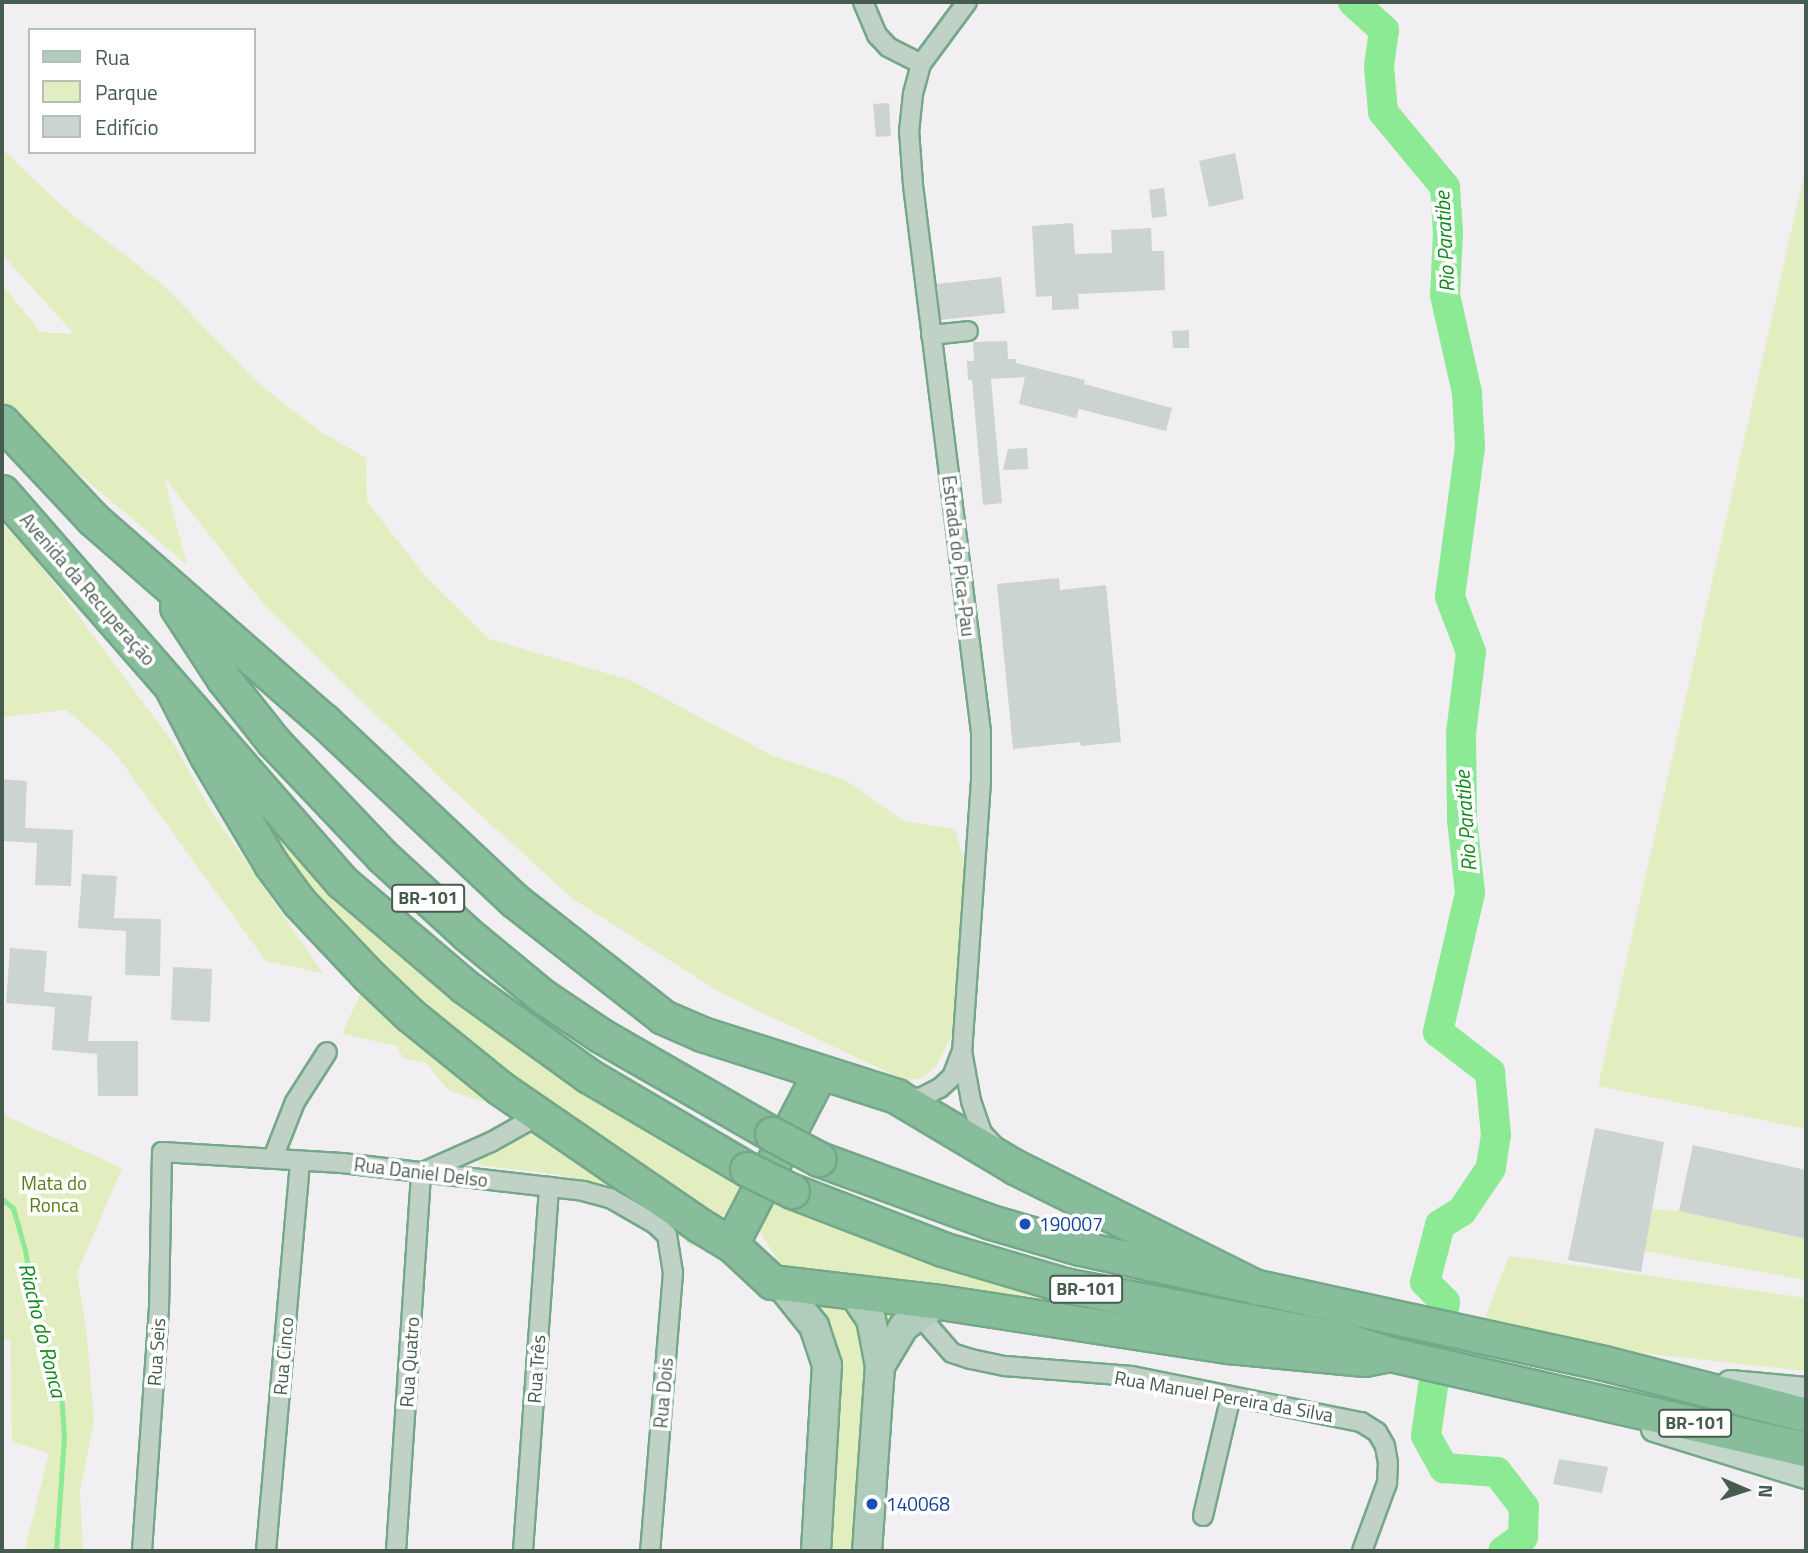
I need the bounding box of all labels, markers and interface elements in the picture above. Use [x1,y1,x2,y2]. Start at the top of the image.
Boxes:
legend [28,28,256,154]
text: Rua [95,41,130,73]
text: Parque [95,76,158,108]
text: Edifício [95,111,159,143]
water label: Rio Paratibe [1429,191,1459,293]
street label: Estrada do Pica-Pau [938,474,980,638]
street label: Avenida da Recuperação [16,508,160,670]
water label: Rio Paratibe [1449,770,1481,872]
road number: BR-101 [390,884,466,912]
street label: Rua Daniel Delso [353,1152,489,1192]
park label: Mata do Ronca [21,1172,87,1216]
place label: 190007 [1039,1213,1103,1235]
marker: 190007 [1017,1216,1033,1232]
water label: Riacho do Ronca [14,1260,72,1400]
road number: BR-101 [1048,1274,1124,1304]
street label: Rua Cinco [268,1316,298,1396]
street label: Rua Quatro [394,1316,424,1408]
street label: Rua Seis [142,1317,170,1387]
street label: Rua Três [522,1334,550,1404]
street label: Rua Dois [649,1357,677,1429]
street label: Rua Manuel Pereira da Silva [1113,1366,1335,1426]
road number: BR-101 [1656,1408,1734,1438]
north arrow [1710,1455,1780,1525]
text: N [1752,1484,1781,1498]
place label: 140068 [886,1493,950,1515]
marker: 140068 [864,1496,880,1512]

